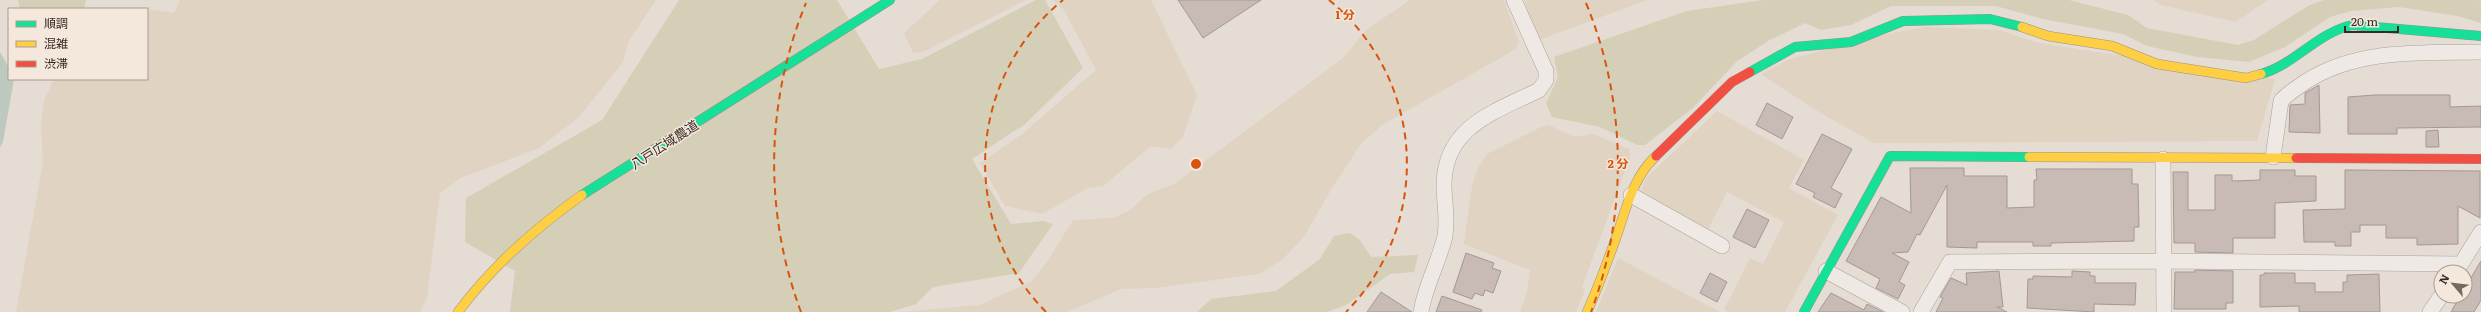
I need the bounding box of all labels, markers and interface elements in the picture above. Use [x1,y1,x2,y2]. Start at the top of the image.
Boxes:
text: 1 分 [1335,5,1355,23]
legend [8,8,148,80]
scale bar [2345,8,2398,34]
text: 20 m [2351,12,2378,30]
text: 順調 [44,14,68,32]
text: 混雑 [44,34,68,52]
text: 渋滞 [44,54,68,72]
street label: 八戸広域農道 [626,115,702,173]
text: 2 分 [1608,154,1628,172]
centre of rings [1189,157,1203,171]
north arrow [2433,264,2473,304]
text: N [2434,271,2453,287]

